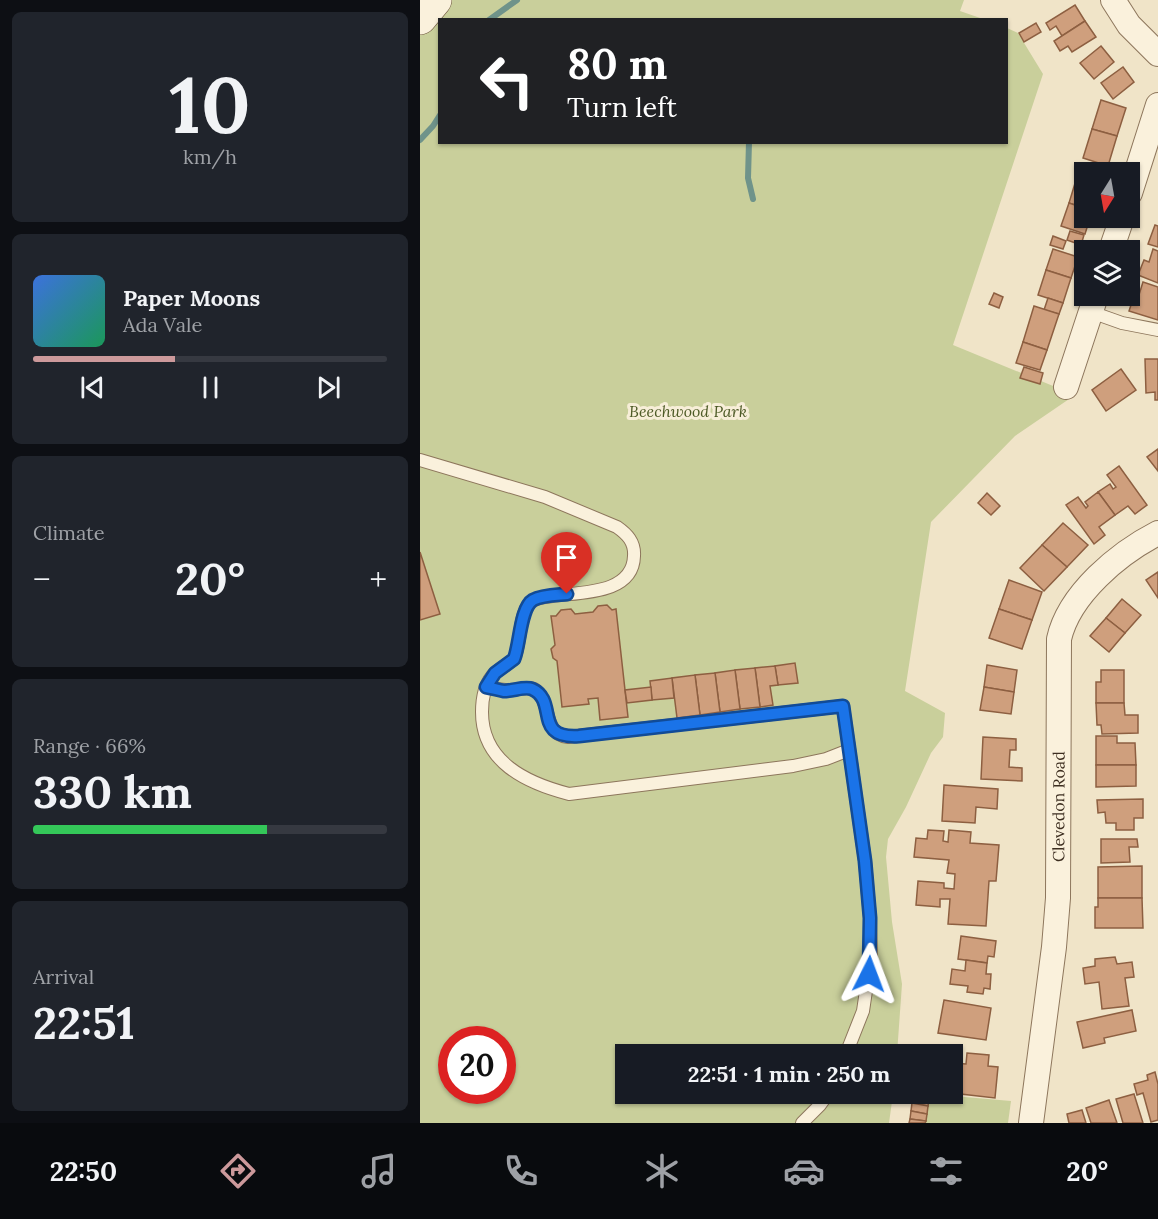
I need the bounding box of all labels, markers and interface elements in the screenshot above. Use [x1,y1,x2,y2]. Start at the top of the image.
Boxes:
text: 80 m [567,37,667,91]
icon: left [468,42,546,120]
text: 10 [169,55,251,154]
text: Turn left [567,90,677,124]
text: km/h [183,144,237,169]
north arrow [1074,162,1140,228]
map controls [1074,162,1140,306]
button: layers [1074,240,1140,306]
text: Paper Moons [123,284,260,312]
text: Ada Vale [123,312,202,337]
icon: previous [76,371,109,404]
icon: pause [194,371,227,404]
icon: next [312,371,345,404]
park label: Beechwood Park [629,401,747,421]
text: Climate [33,520,105,545]
pin [541,532,592,594]
icon: arrive [550,541,583,574]
text: 20° [175,550,245,607]
text: − [33,558,51,600]
text: + [369,558,387,600]
text: Range · 66% [33,733,146,758]
street label: Clevedon Road [1048,751,1069,862]
text: 330 km [33,763,192,820]
position arrow [837,942,901,1006]
text: Arrival [33,964,94,989]
text: 22:51 [33,994,135,1051]
speed limit sign: 20 [438,1026,516,1104]
text: 22:51 · 1 min · 250 m [688,1060,890,1088]
icon: directions [217,1150,259,1192]
icon: music [358,1150,400,1192]
icon: phone [500,1150,542,1192]
icon: climate [641,1150,683,1192]
icon: car [783,1150,825,1192]
icon: filters [925,1150,967,1192]
text: 22:50 [50,1154,117,1188]
text: 20° [1066,1154,1108,1188]

